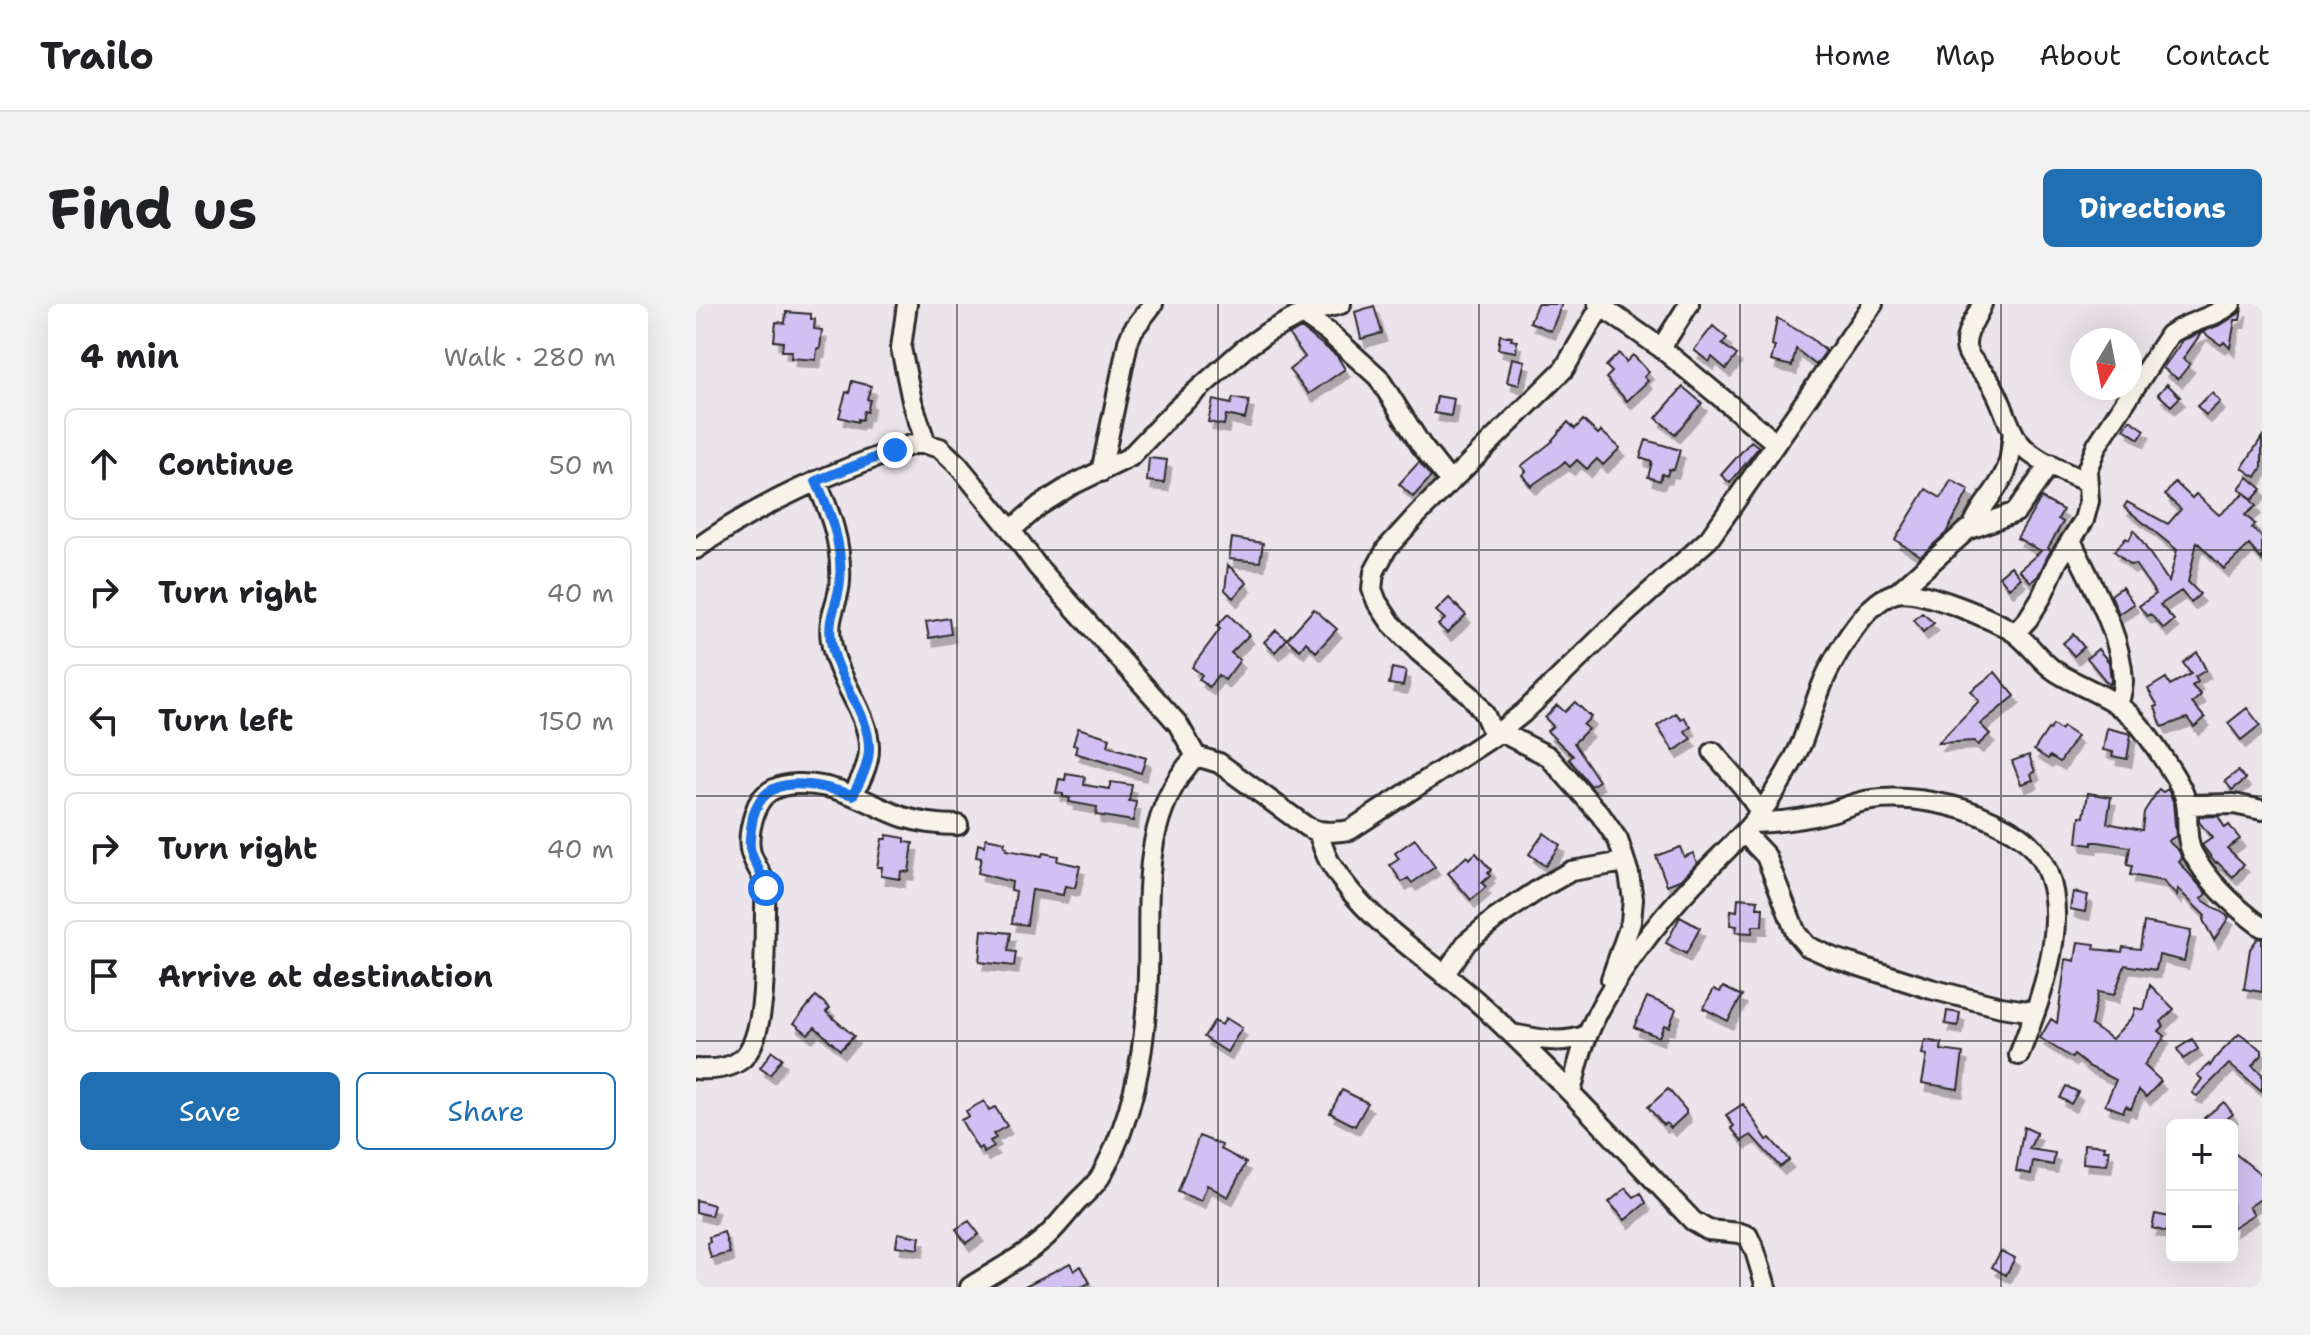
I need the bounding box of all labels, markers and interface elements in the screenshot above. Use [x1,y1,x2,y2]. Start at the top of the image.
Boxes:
text: Trailo [40,30,154,81]
text: Home [1814,36,1891,74]
text: Map [1935,36,1995,74]
text: About [2039,36,2121,74]
text: Contact [2165,36,2270,74]
button: Directions [2043,169,2262,247]
text: Find us [48,171,257,246]
north arrow [2070,328,2142,400]
text: 4 min [80,333,179,379]
text: Walk · 280 m [444,339,616,374]
route end [877,432,913,468]
icon: ahead [82,442,126,486]
text: Continue [158,444,294,485]
text: 50 m [549,447,614,482]
icon: right [82,570,126,614]
text: Turn right [158,572,317,613]
text: 40 m [547,575,614,610]
icon: left [82,698,126,742]
text: Turn left [158,700,293,741]
text: 150 m [538,703,614,738]
icon: right [82,826,126,870]
text: Turn right [158,828,317,869]
text: 40 m [547,831,614,866]
route start [748,870,784,906]
icon: arrive [82,954,126,998]
text: Arrive at destination [158,956,493,997]
button: Save [80,1072,340,1150]
button: Share [356,1072,616,1150]
map controls [2166,1119,2238,1263]
button: + [2166,1119,2238,1191]
button: − [2166,1191,2238,1263]

